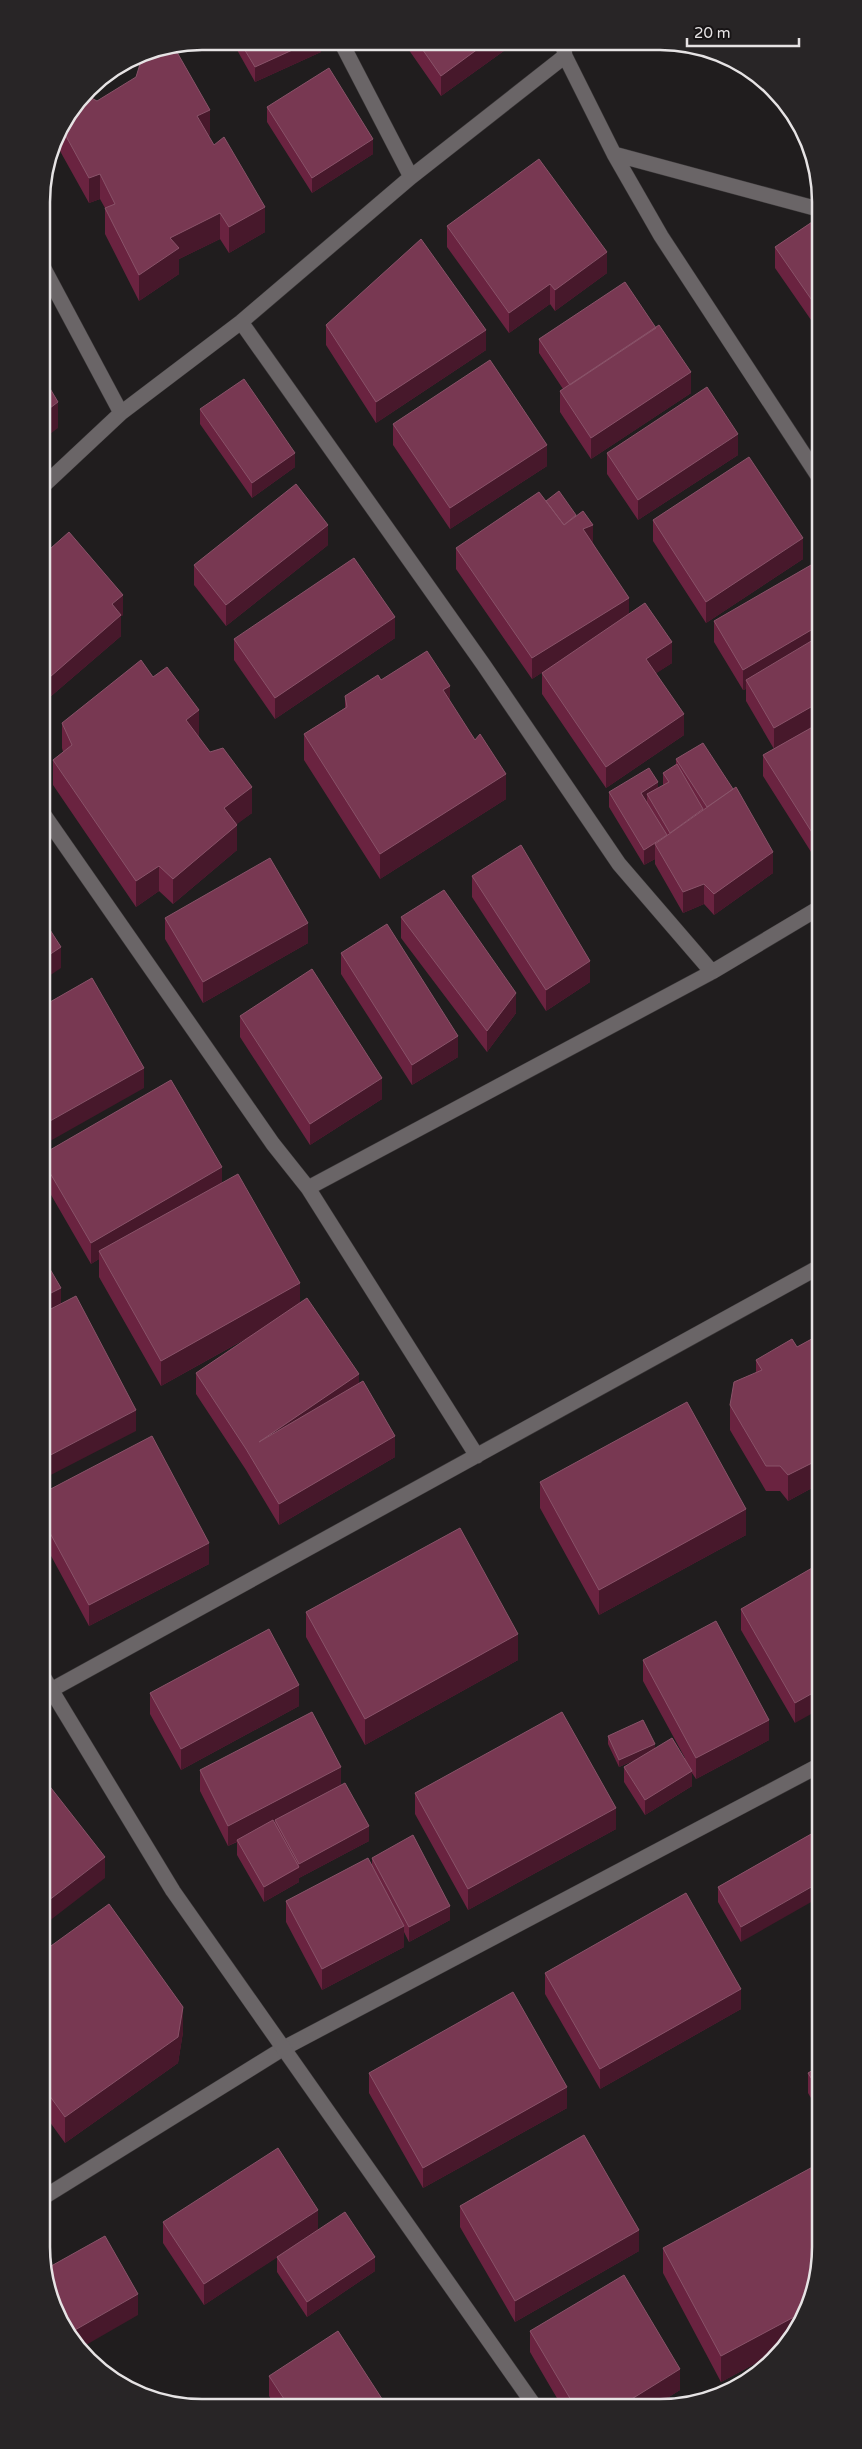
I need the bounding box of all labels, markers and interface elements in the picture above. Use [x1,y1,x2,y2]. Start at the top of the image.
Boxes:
scale bar [687,15,800,47]
text: 20 m [694,24,731,42]

